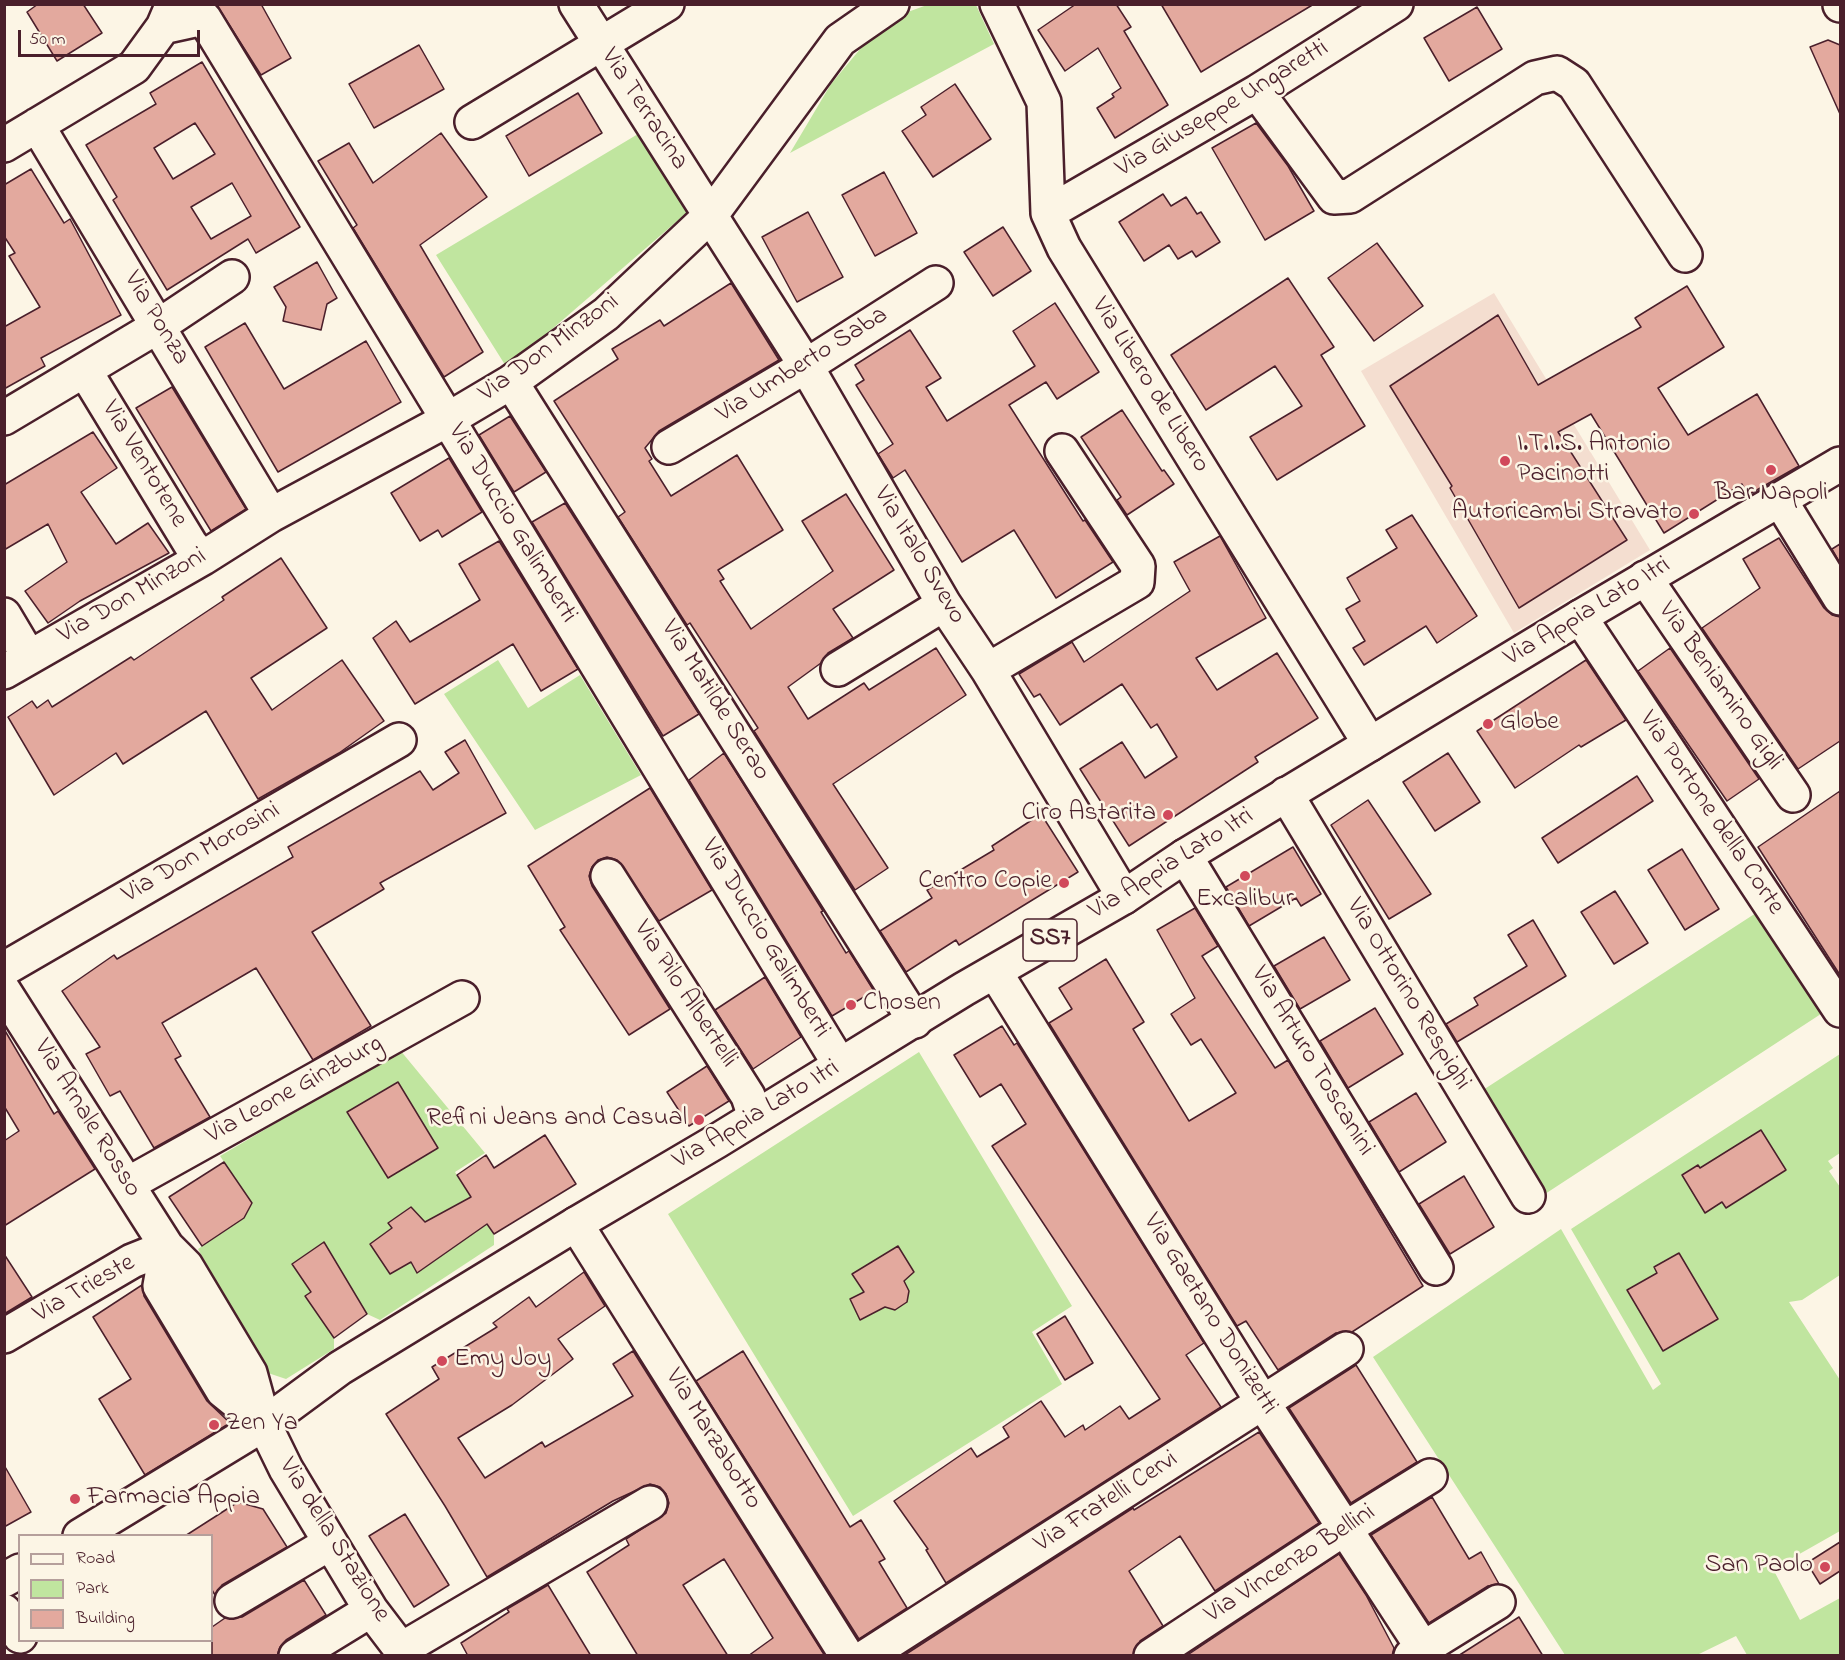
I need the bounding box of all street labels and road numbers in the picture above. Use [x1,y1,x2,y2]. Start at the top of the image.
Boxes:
street label: Via Giuseppe Ungaretti [1111,34,1335,186]
street label: Via Terracina [592,43,694,177]
street label: Via Ponza [115,267,195,371]
street label: Via Don Minzoni [474,288,626,410]
street label: Via Libero de Libero [1083,293,1215,479]
street label: Via Umberto Saba [712,301,894,431]
street label: Via Ventotene [93,396,193,534]
street label: Via Duccio Galimberti [439,419,583,629]
street label: Via Italo Svevo [865,482,971,630]
street label: Via Don Minzoni [53,542,213,652]
street label: Via Appia Lato Itri [1499,551,1677,675]
street label: Via Beniamino Gigli [1649,597,1789,777]
street label: Via Matilde Serao [652,615,776,787]
street label: Via Portone della Corte [1630,706,1790,922]
street label: Via Don Morosini [118,796,286,912]
street label: Via Appia Lato Itri [1084,802,1260,928]
street label: Via Duccio Galimberti [692,834,836,1044]
street label: Via Ottorino Respighi [1337,893,1477,1097]
street label: Via Pilo Albertelli [625,916,743,1074]
road number: SS7 [1023,919,1077,961]
street label: Via Arturo Toscanini [1242,962,1380,1162]
street label: Via Leone Ginzburg [201,1029,389,1153]
street label: Via Arnale Rosso [25,1034,147,1204]
street label: Via Appia Lato Itri [668,1054,846,1178]
street label: Via Gaetano Donizetti [1135,1209,1283,1421]
street label: Via Trieste [29,1249,141,1331]
street label: Via Marzabotto [656,1364,768,1516]
street label: Via Fratelli Cervi [1029,1445,1185,1561]
street label: Via della Stazione [270,1453,396,1629]
street label: Via Vincenzo Bellini [1200,1498,1382,1632]

